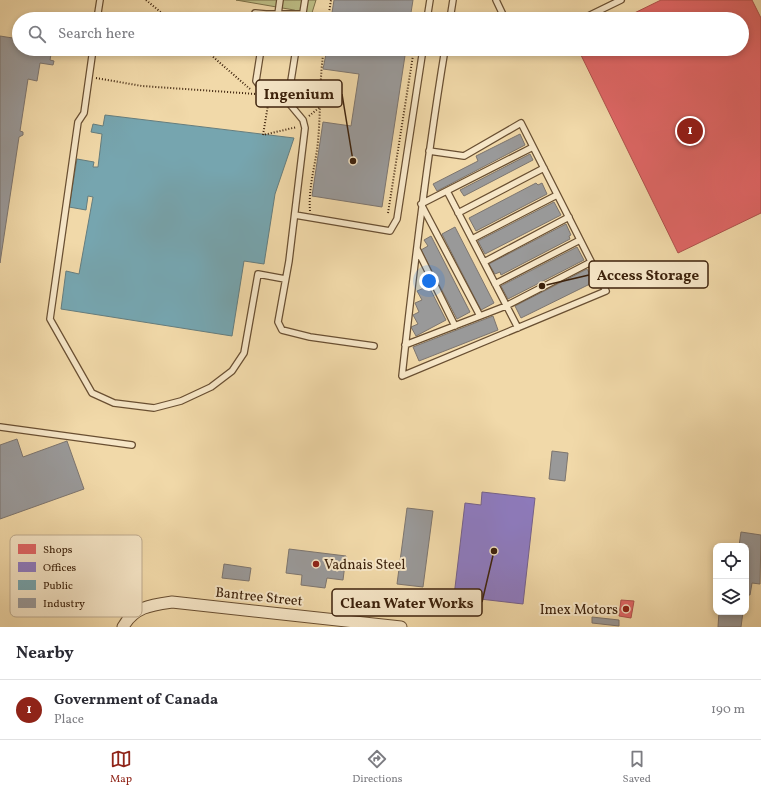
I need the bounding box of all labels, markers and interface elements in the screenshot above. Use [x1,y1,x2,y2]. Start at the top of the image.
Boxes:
search box [12,12,749,56]
icon: search [26,23,48,45]
text: Search here [58,24,135,45]
callout: Ingenium [256,80,342,107]
text: Ingenium [264,85,335,106]
pin: 1 [677,116,703,146]
callout: Access Storage [589,261,708,288]
text: Access Storage [597,266,700,287]
your location [419,271,439,291]
legend [10,535,142,617]
text: Shops [43,543,73,558]
map controls [713,543,749,615]
button: locate [713,543,749,579]
place label: Vadnais Steel [324,556,406,575]
marker: Vadnais Steel [311,559,321,569]
text: Offices [43,561,77,576]
text: Public [43,579,73,594]
button: layers [713,579,749,615]
street label: Bantree Street [214,583,303,612]
callout: Clean Water Works [332,589,482,616]
text: Clean Water Works [340,594,474,615]
text: Industry [43,597,85,612]
place label: Imex Motors [540,601,618,620]
marker: Imex Motors [621,604,631,614]
text: Nearby [16,642,74,665]
text: Government of Canada [54,690,218,711]
text: 1 [26,701,32,719]
text: 190 m [711,701,745,719]
text: Place [54,711,84,729]
tab: Map [110,748,132,787]
tab: Directions [352,748,403,787]
tab: Saved [623,748,651,787]

